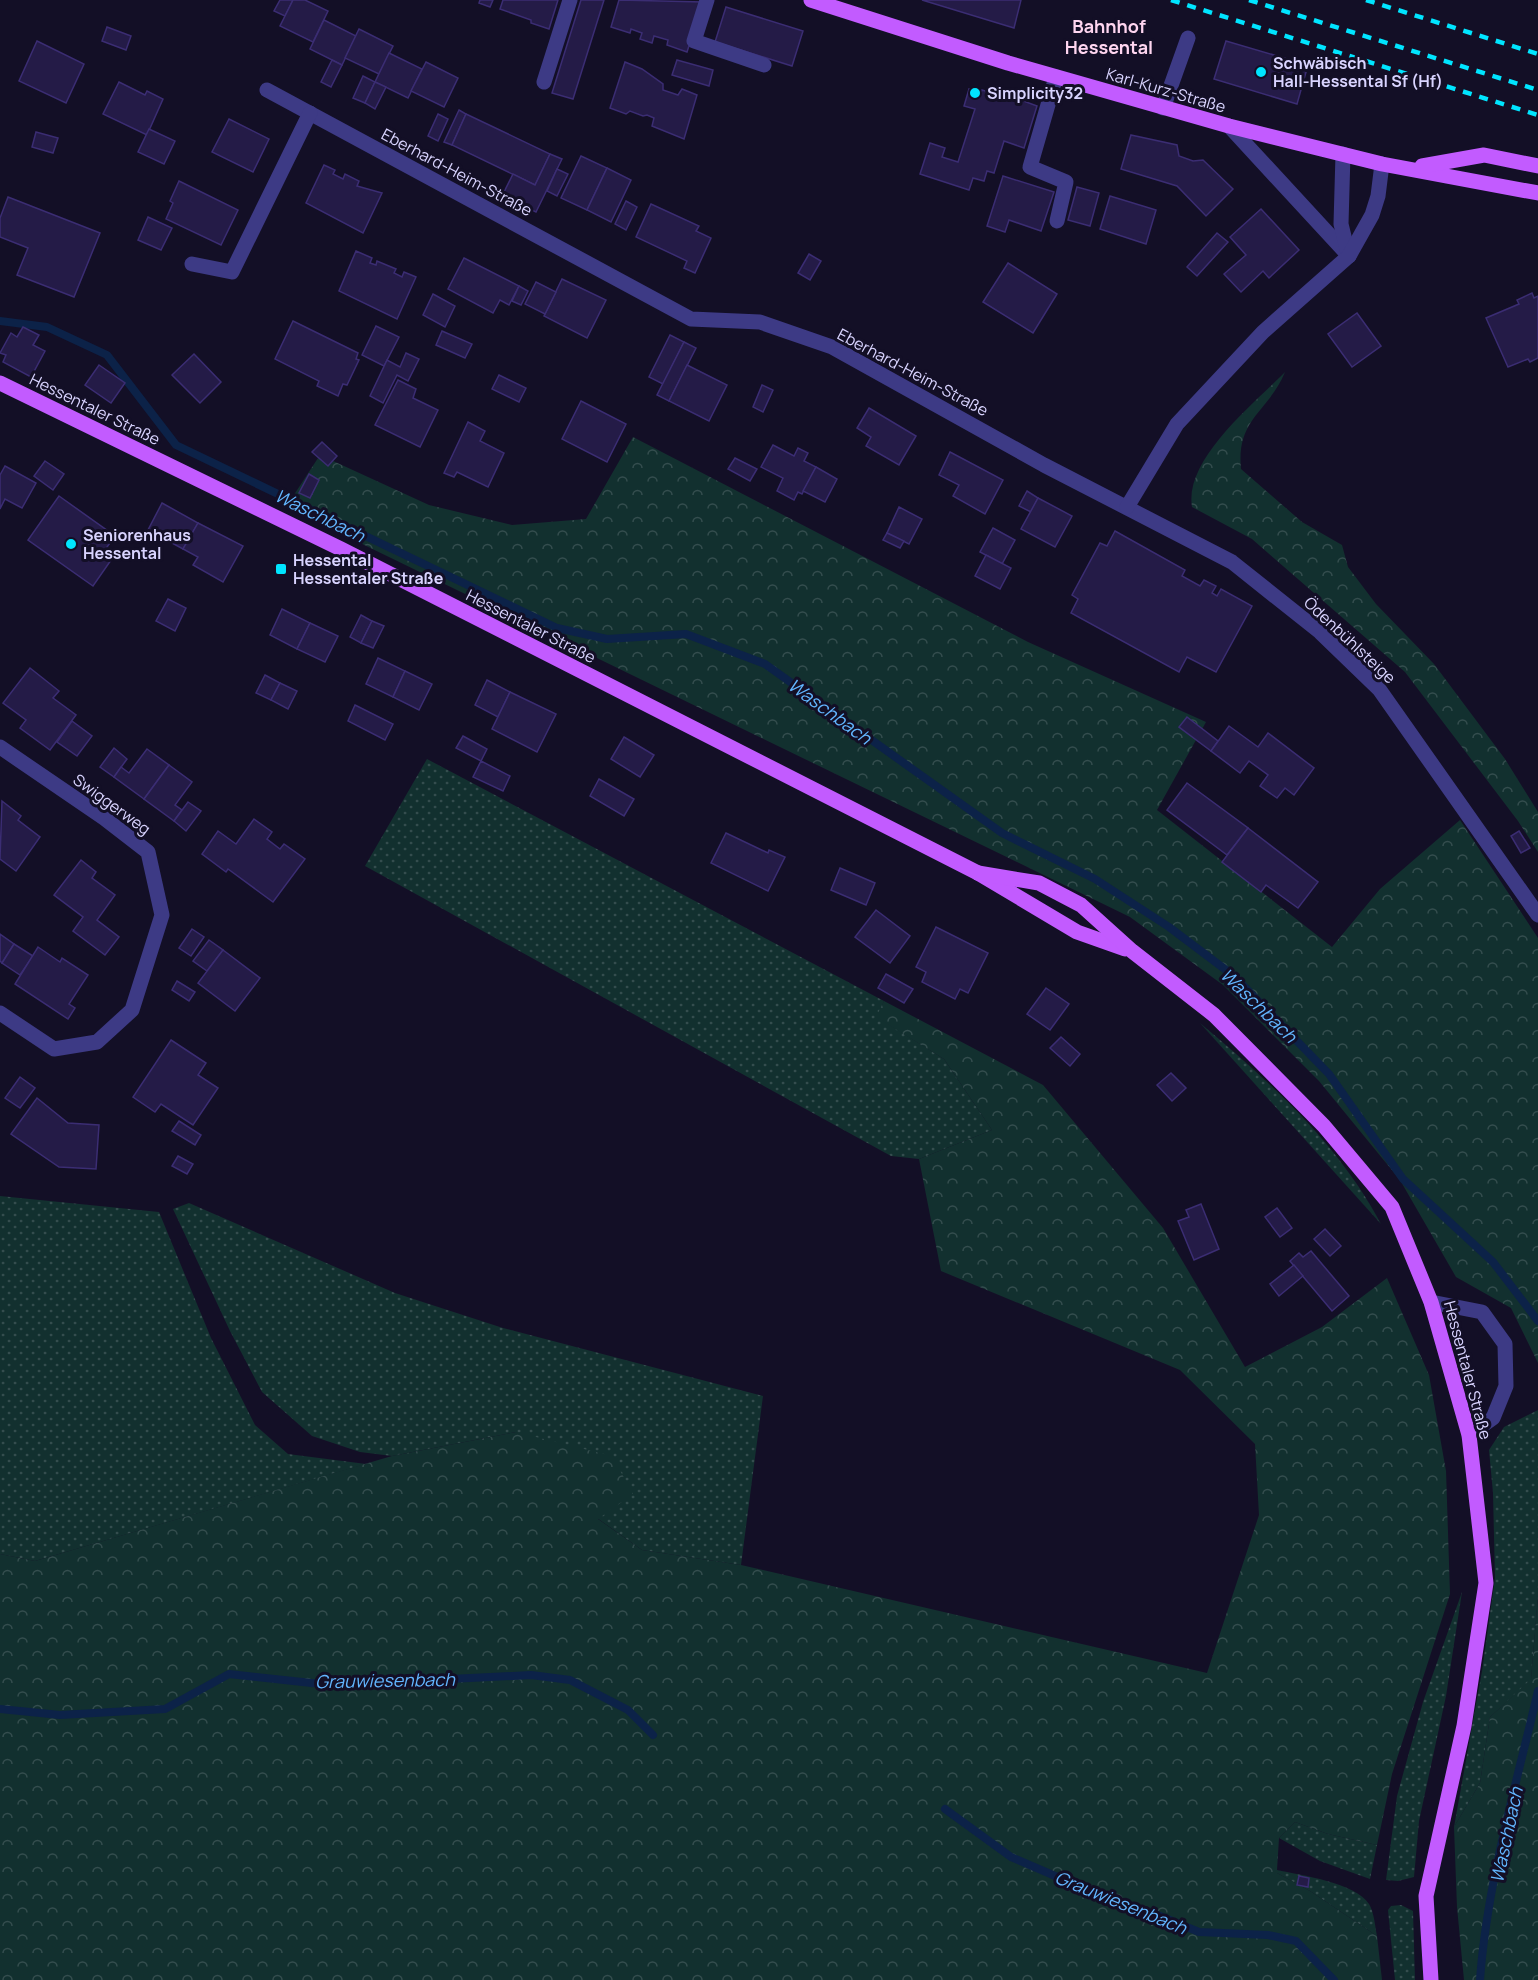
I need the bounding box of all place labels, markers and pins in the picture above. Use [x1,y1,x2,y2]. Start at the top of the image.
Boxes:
place label: Schwäbisch Hall-Hessental Sf (Hf) [1273,52,1443,92]
marker: Schwäbisch Hall-Hessental Sf (Hf) [1254,65,1268,79]
place label: Simplicity32 [987,82,1083,104]
marker: Simplicity32 [968,86,982,100]
place label: Seniorenhaus Hessental [83,524,191,564]
marker: Seniorenhaus Hessental [64,537,78,551]
place label: Hessental Hessentaler Straße [293,549,444,589]
marker: Hessental Hessentaler Straße [274,562,288,576]

